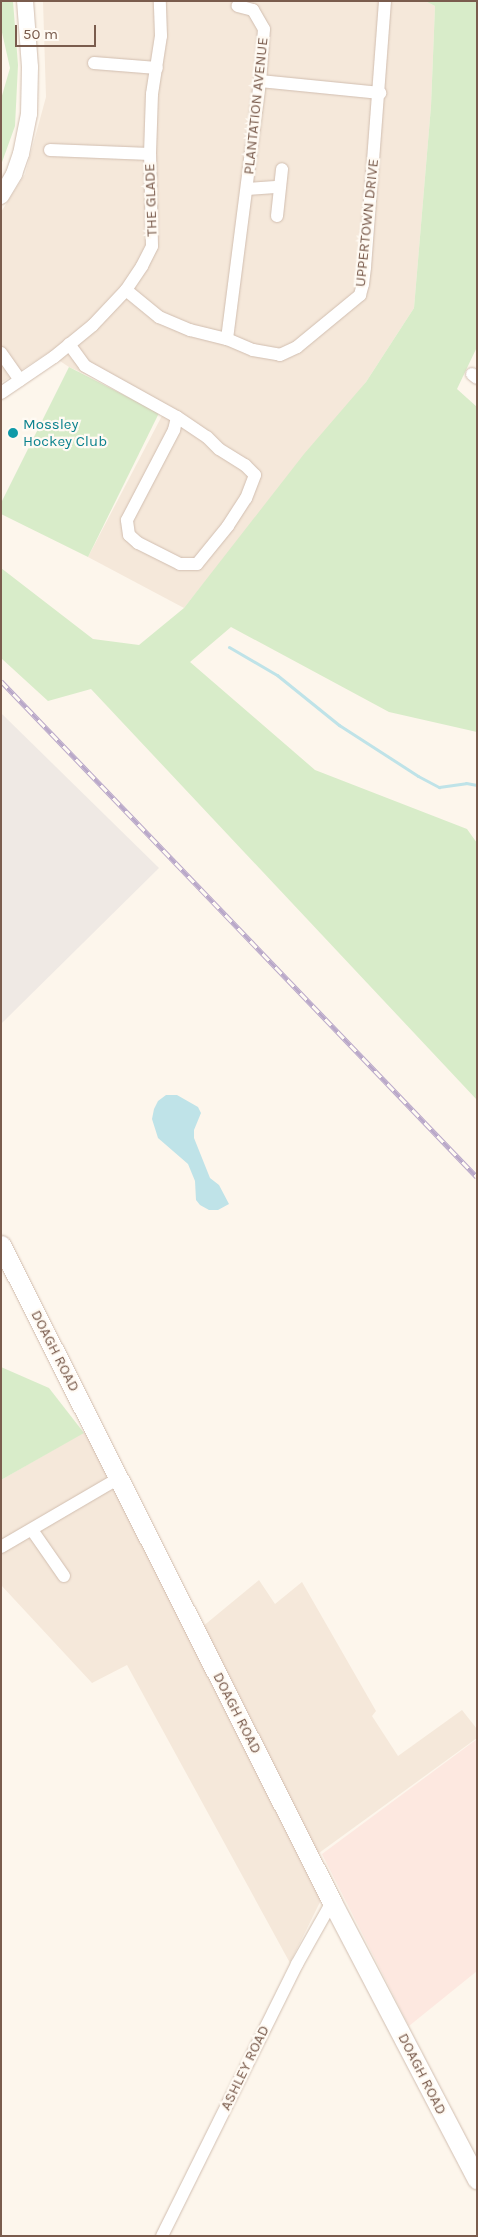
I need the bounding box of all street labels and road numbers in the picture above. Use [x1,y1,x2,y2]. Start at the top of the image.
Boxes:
street label: PLANTATION AVENUE [240,37,272,175]
street label: UPPERTOWN DRIVE [351,158,383,288]
street label: THE GLADE [141,163,161,237]
street label: DOAGH ROAD [27,1307,83,1395]
street label: DOAGH ROAD [209,1669,265,1757]
street label: ASHLEY ROAD [217,2023,273,2113]
street label: DOAGH ROAD [394,2030,450,2118]

